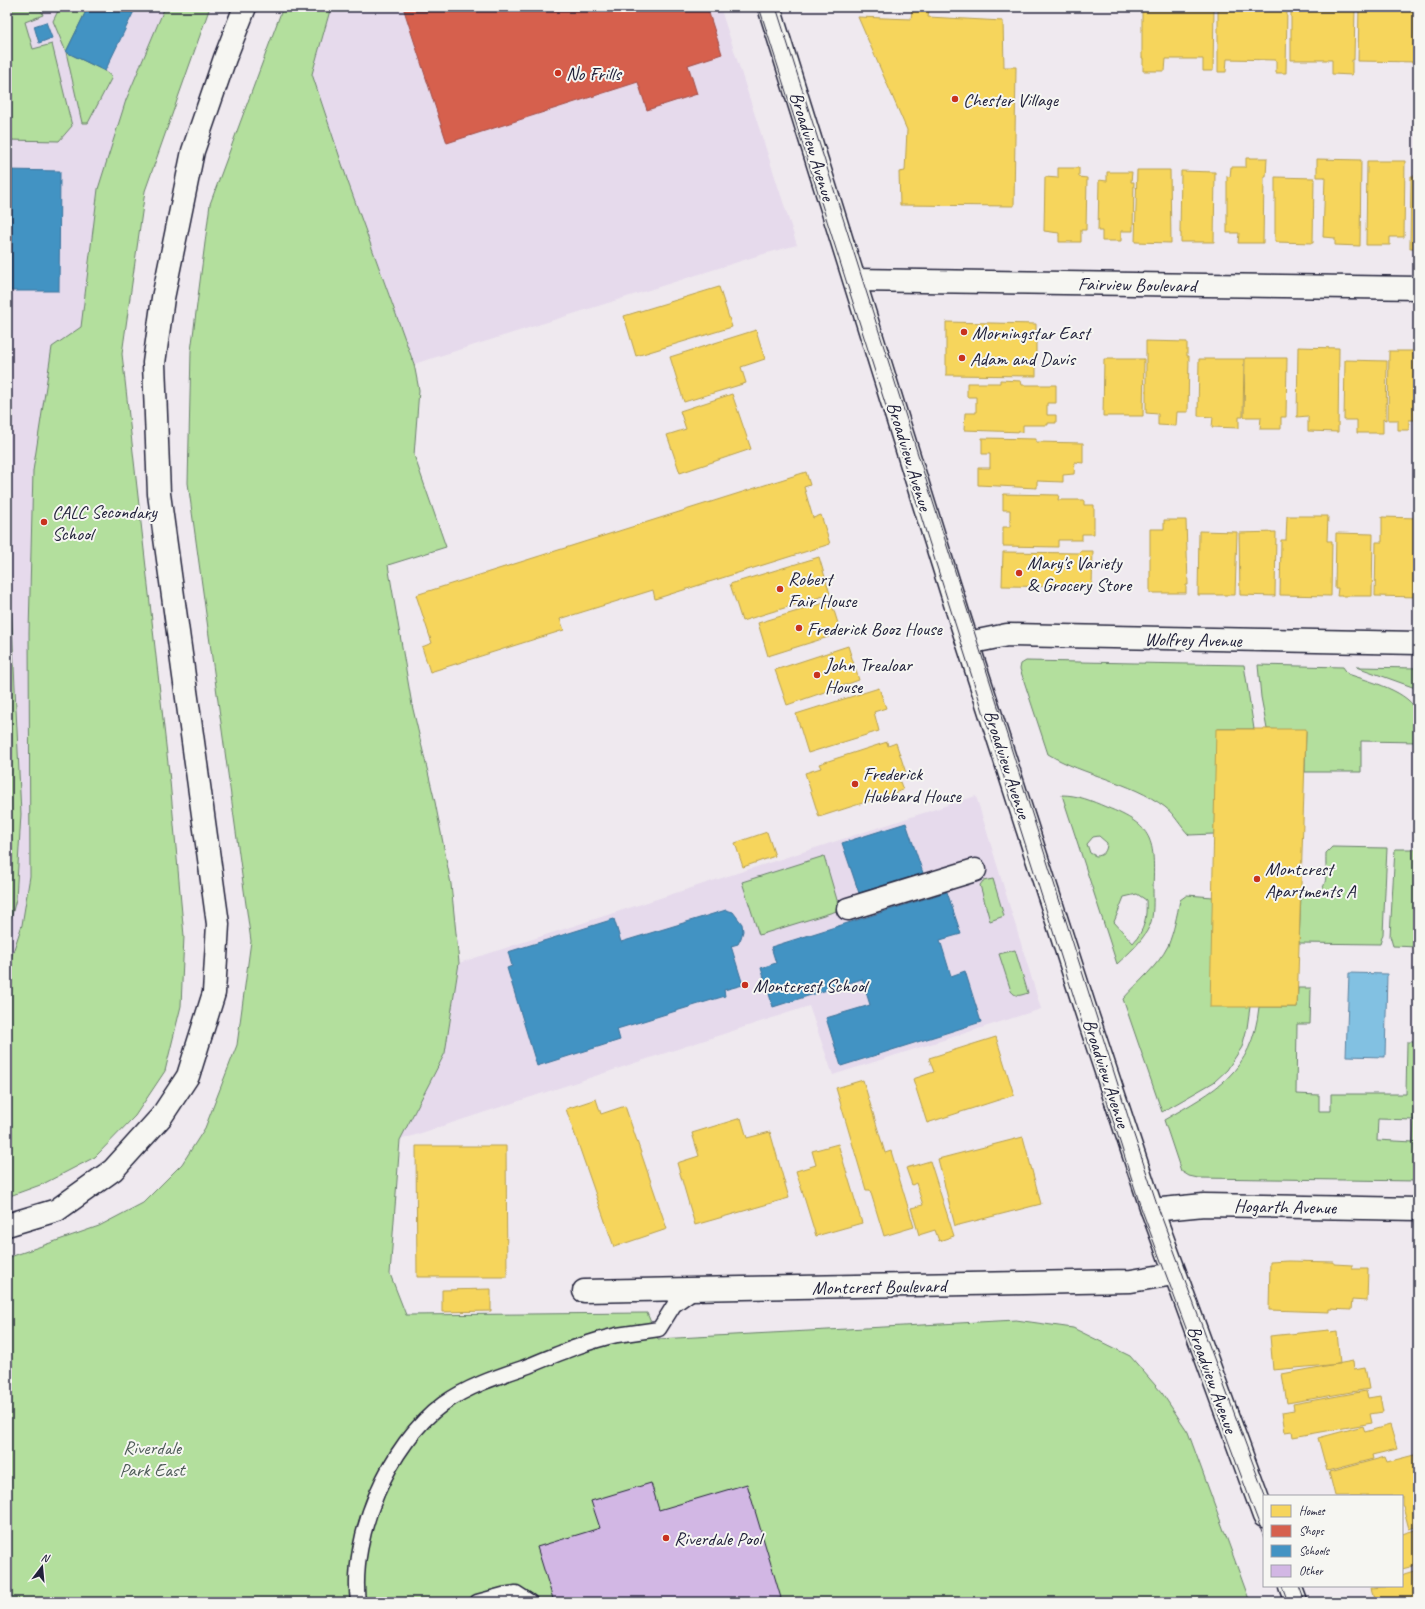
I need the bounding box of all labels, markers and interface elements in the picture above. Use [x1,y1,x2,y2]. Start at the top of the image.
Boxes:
place label: No Frills [566,62,623,86]
marker: No Frills [553,68,563,78]
place label: Chester Village [963,88,1060,112]
street label: Broadview Avenue [784,89,841,205]
marker: Chester Village [950,94,960,104]
street label: Fairview Boulevard [1078,272,1200,298]
place label: Morningstar East [972,321,1092,345]
marker: Morningstar East [959,327,969,337]
place label: Adam and Davis [970,347,1076,371]
marker: Adam and Davis [957,353,967,363]
street label: Broadview Avenue [881,399,938,515]
place label: CALC Secondary School [52,500,158,546]
marker: CALC Secondary School [39,517,49,527]
place label: Mary's Variety & Grocery Store [1027,551,1133,597]
place label: Robert Fair House [788,567,858,613]
marker: Mary's Variety & Grocery Store [1014,568,1024,578]
marker: Robert Fair House [775,584,785,594]
place label: Frederick Booz House [807,617,944,641]
marker: Frederick Booz House [794,623,804,633]
street label: Wolfrey Avenue [1144,627,1243,653]
place label: John Trealoar House [824,653,913,699]
marker: John Trealoar House [812,670,822,680]
street label: Broadview Avenue [978,707,1036,823]
place label: Frederick Hubbard House [863,762,963,808]
marker: Frederick Hubbard House [850,779,860,789]
place label: Montcrest Apartments A [1265,857,1357,903]
marker: Montcrest Apartments A [1252,874,1262,884]
place label: Montcrest School [753,974,870,998]
marker: Montcrest School [740,980,750,990]
street label: Broadview Avenue [1077,1016,1135,1132]
street label: Hogarth Avenue [1234,1194,1338,1220]
street label: Montcrest Boulevard [812,1274,950,1300]
street label: Broadview Avenue [1182,1322,1243,1438]
park label: Riverdale Park East [119,1436,186,1482]
legend [1263,1495,1403,1587]
text: Homes [1299,1503,1326,1519]
text: Shops [1299,1523,1324,1539]
place label: Riverdale Pool [674,1527,765,1551]
marker: Riverdale Pool [661,1533,671,1543]
text: Schools [1299,1543,1331,1559]
north arrow [22,1547,62,1587]
text: N [40,1550,52,1566]
text: Other [1299,1563,1325,1579]

